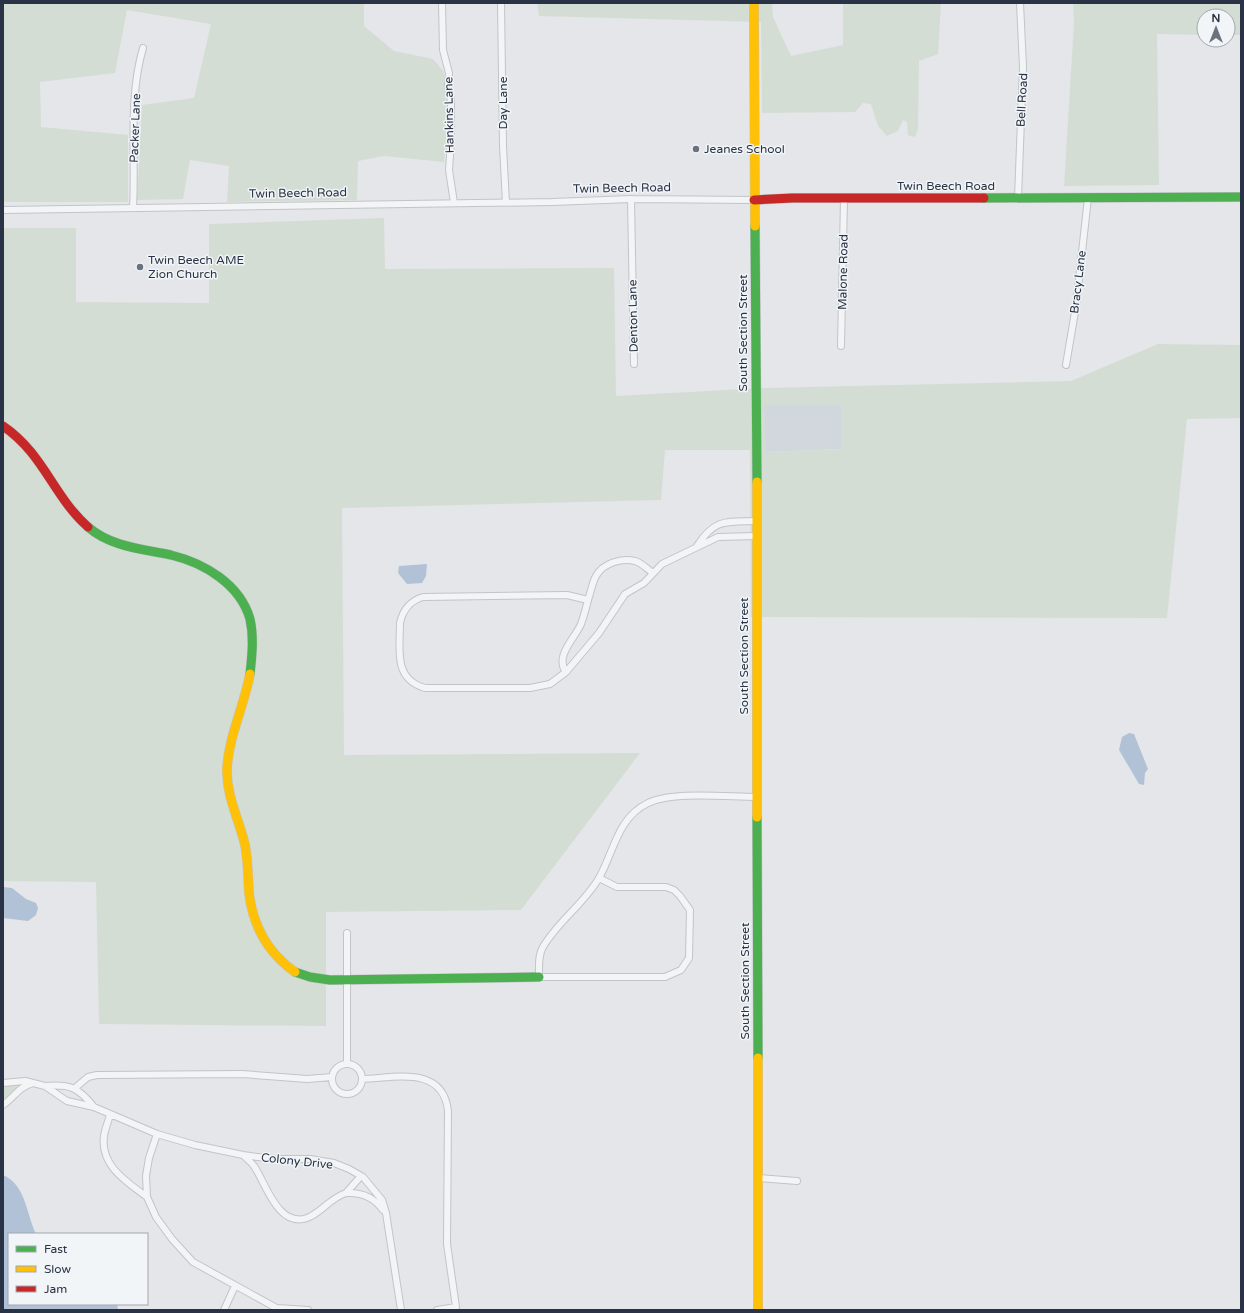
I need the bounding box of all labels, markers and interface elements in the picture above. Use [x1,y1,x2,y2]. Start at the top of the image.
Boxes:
north arrow [1196,8,1236,48]
text: N [1212,12,1220,25]
street label: Bell Road [1014,73,1030,127]
street label: Hankins Lane [441,76,457,153]
street label: Day Lane [496,76,510,129]
street label: Packer Lane [127,93,143,163]
place label: Jeanes School [704,142,785,156]
marker: Jeanes School [691,144,701,154]
street label: Twin Beech Road [897,179,995,193]
street label: Twin Beech Road [573,180,671,196]
street label: Twin Beech Road [249,185,347,201]
street label: Malone Road [835,234,851,310]
street label: Bracy Lane [1067,250,1089,314]
place label: Twin Beech AME Zion Church [148,253,245,281]
marker: Twin Beech AME Zion Church [135,262,145,272]
street label: South Section Street [736,274,750,392]
street label: Denton Lane [625,279,641,352]
street label: South Section Street [737,597,751,715]
street label: South Section Street [738,922,752,1040]
street label: Colony Drive [260,1150,334,1172]
legend [8,1233,148,1305]
text: Fast [44,1242,68,1256]
text: Slow [44,1262,71,1276]
text: Jam [44,1282,67,1296]

